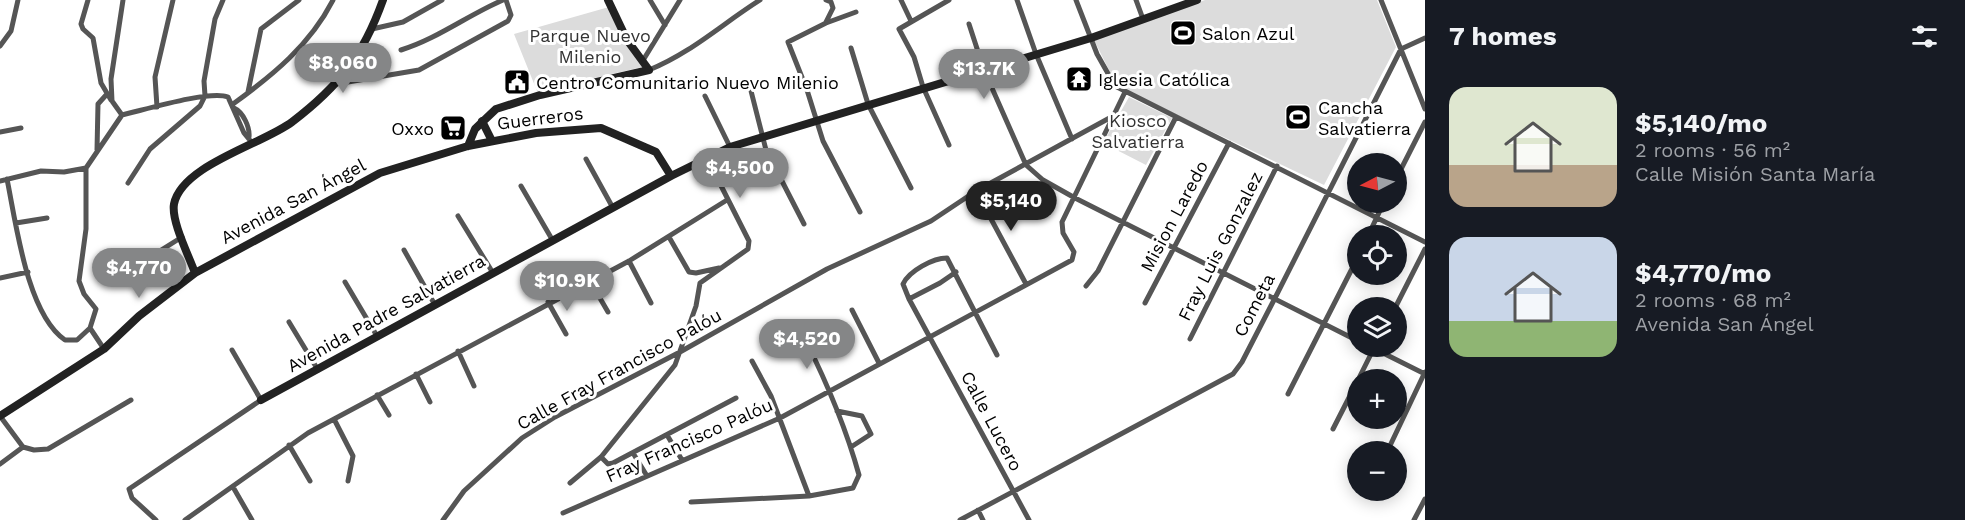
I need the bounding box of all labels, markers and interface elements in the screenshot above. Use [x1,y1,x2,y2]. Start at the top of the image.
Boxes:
sports icon: Salon Azul [1168,18,1198,48]
icon: filters [1908,20,1941,53]
text: 7 homes [1449,21,1557,51]
place label: Salon Azul [1202,23,1295,44]
park label: Parque Nuevo Milenio [529,25,651,67]
pin: $8,060 [294,43,392,94]
pin: $13.7K [935,49,1033,100]
text: $8,060 [308,50,378,74]
text: $13.7K [953,56,1015,80]
temple icon: Iglesia Católica [1064,64,1094,94]
public building icon: Centro Comunitario Nuevo Milenio [502,67,532,97]
place label: Iglesia Católica [1098,69,1230,90]
place label: Centro Comunitario Nuevo Milenio [536,72,839,93]
place label: Cancha Salvatierra [1318,97,1411,139]
street label: Guerreros [496,102,584,134]
sports icon: Cancha Salvatierra [1283,102,1313,132]
text: $5,140/mo [1635,108,1767,138]
park label: Kiosco Salvatierra [1092,110,1185,152]
icon: home [1497,111,1569,183]
supermarket icon: Oxxo [438,113,468,143]
place label: Oxxo [391,118,434,139]
text: 2 rooms · 56 m² [1635,138,1790,162]
pin: $4,500 [691,148,789,199]
north arrow [1347,153,1407,213]
map controls [1347,153,1407,501]
street label: Avenida San Ángel [217,154,369,248]
text: $4,500 [706,155,774,179]
street label: Mision Laredo [1136,157,1212,275]
text: Calle Misión Santa María [1635,162,1875,186]
street label: Fray Luis Gonzalez [1173,168,1267,324]
pin: $5,140 [962,181,1060,232]
text: $5,140 [980,188,1042,212]
button: locate [1347,225,1407,285]
pin: $4,770 [90,248,188,299]
street label: Avenida Padre Salvatierra [283,250,489,376]
text: $4,770 [106,255,172,279]
text: $4,770/mo [1635,258,1771,288]
pin: $10.9K [518,261,616,312]
icon: home [1497,261,1569,333]
text: $10.9K [534,268,600,292]
street label: Cometa [1229,270,1279,340]
text: 2 rooms · 68 m² [1635,288,1791,312]
button: layers [1347,297,1407,357]
street label: Calle Fray Francisco Palóu [513,304,725,434]
text: Avenida San Ángel [1635,312,1814,336]
pin: $4,520 [758,319,856,370]
text: $4,520 [773,326,841,350]
street label: Calle Lucero [957,367,1027,475]
button: + [1347,369,1407,429]
street label: Fray Francisco Palóu [602,394,776,486]
button: − [1347,441,1407,501]

